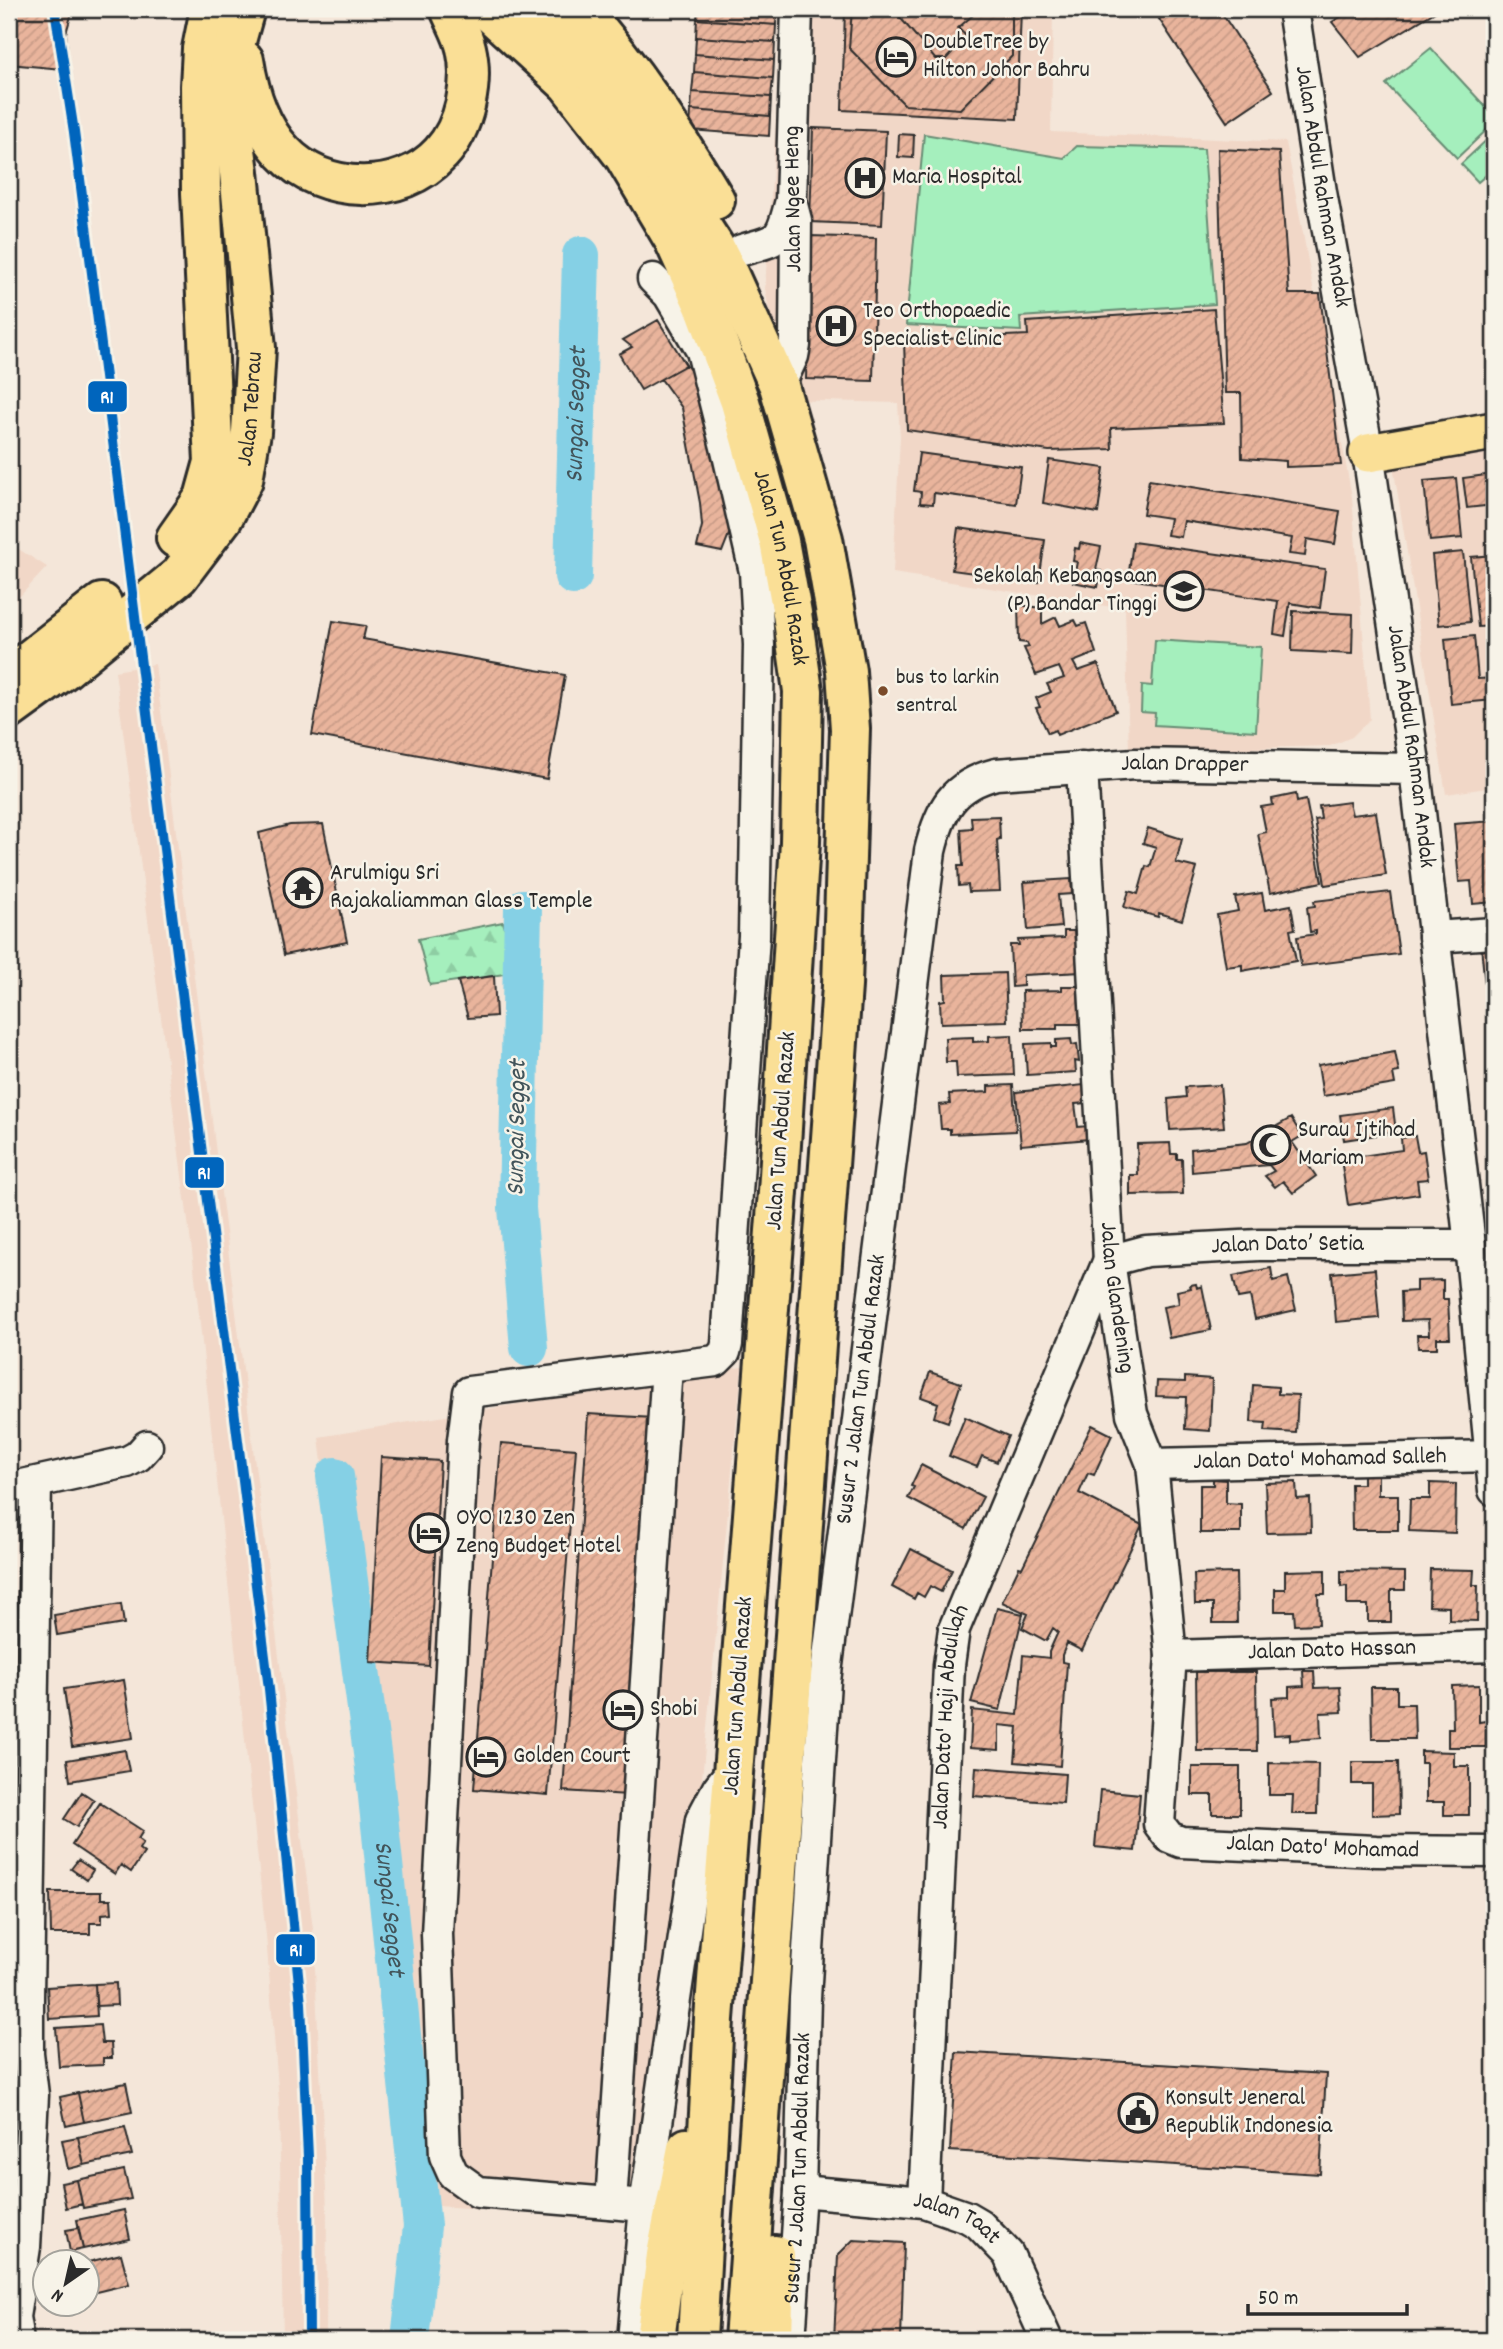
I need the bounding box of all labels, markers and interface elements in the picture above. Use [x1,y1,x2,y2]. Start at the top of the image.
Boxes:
place label: DoubleTree by Hilton Johor Bahru [923,26,1090,88]
hotel icon: DoubleTree by Hilton Johor Bahru [875,36,917,78]
street label: Jalan Abdul Rahman Andak [1285,63,1359,310]
street label: Jalan Ngee Heng [776,125,812,273]
hospital icon: Maria Hospital [844,157,886,199]
place label: Maria Hospital [892,161,1022,195]
place label: Teo Orthopaedic Specialist Clinic [863,295,1011,357]
hospital icon: Teo Orthopaedic Specialist Clinic [815,305,857,347]
water label: Sungai Segget [557,344,597,483]
street label: Jalan Tebrau [229,351,273,469]
line badge: R1 [87,380,128,413]
text: R1 [100,386,114,413]
street label: Jalan Tun Abdul Razak [743,466,816,668]
place label: Sekolah Kebangsaan (P) Bandar Tinggi [973,560,1157,622]
school or university icon: Sekolah Kebangsaan (P) Bandar Tinggi [1163,570,1205,612]
street label: Jalan Abdul Rahman Andak [1377,623,1443,870]
place label: bus to larkin sentral [896,663,999,722]
marker: bus to larkin sentral [876,684,890,698]
street label: Jalan Drapper [1120,747,1249,783]
place label: Arulmigu Sri Rajakaliamman Glass Temple [330,857,593,919]
temple icon: Arulmigu Sri Rajakaliamman Glass Temple [282,867,324,909]
street label: Jalan Tun Abdul Razak [758,1030,806,1232]
water label: Sungai Segget [498,1057,538,1196]
place label: Surau Ijtihad Mariam [1298,1114,1415,1176]
mosque icon: Surau Ijtihad Mariam [1250,1124,1292,1166]
line badge: R1 [184,1156,225,1189]
text: R1 [197,1162,211,1189]
street label: Jalan Glandening [1090,1221,1143,1376]
street label: Jalan Dato’ Setia [1210,1228,1365,1265]
street label: Susur 2 Jalan Tun Abdul Razak [828,1252,896,1526]
street label: Jalan Dato' Mohamad Salleh [1193,1440,1447,1480]
place label: OYO 1230 Zen Zeng Budget Hotel [456,1502,621,1564]
hotel icon: OYO 1230 Zen Zeng Budget Hotel [408,1512,450,1554]
street label: Jalan Tun Abdul Razak [715,1595,763,1797]
street label: Jalan Dato' Haji Abdullah [924,1599,979,1830]
street label: Jalan Dato Hassan [1247,1631,1417,1671]
hotel icon: Shobi [602,1689,644,1731]
place label: Shobi [650,1693,697,1727]
hotel icon: Golden Court [465,1736,507,1778]
place label: Golden Court [513,1740,631,1774]
street label: Jalan Dato' Mohamad [1226,1827,1419,1868]
water label: Sungai Segget [363,1839,414,1980]
line badge: R1 [275,1933,316,1966]
text: R1 [289,1939,303,1966]
street label: Susur 2 Jalan Tun Abdul Razak [776,2032,821,2305]
place label: Konsult Jeneral Republik Indonesia [1165,2082,1333,2144]
public building icon: Konsult Jeneral Republik Indonesia [1117,2092,1159,2134]
street label: Jalan Taat [912,2184,1008,2253]
north arrow [32,2248,102,2318]
scale bar [1248,2272,1407,2316]
text: N [47,2280,70,2308]
text: 50 m [1258,2285,1298,2315]

